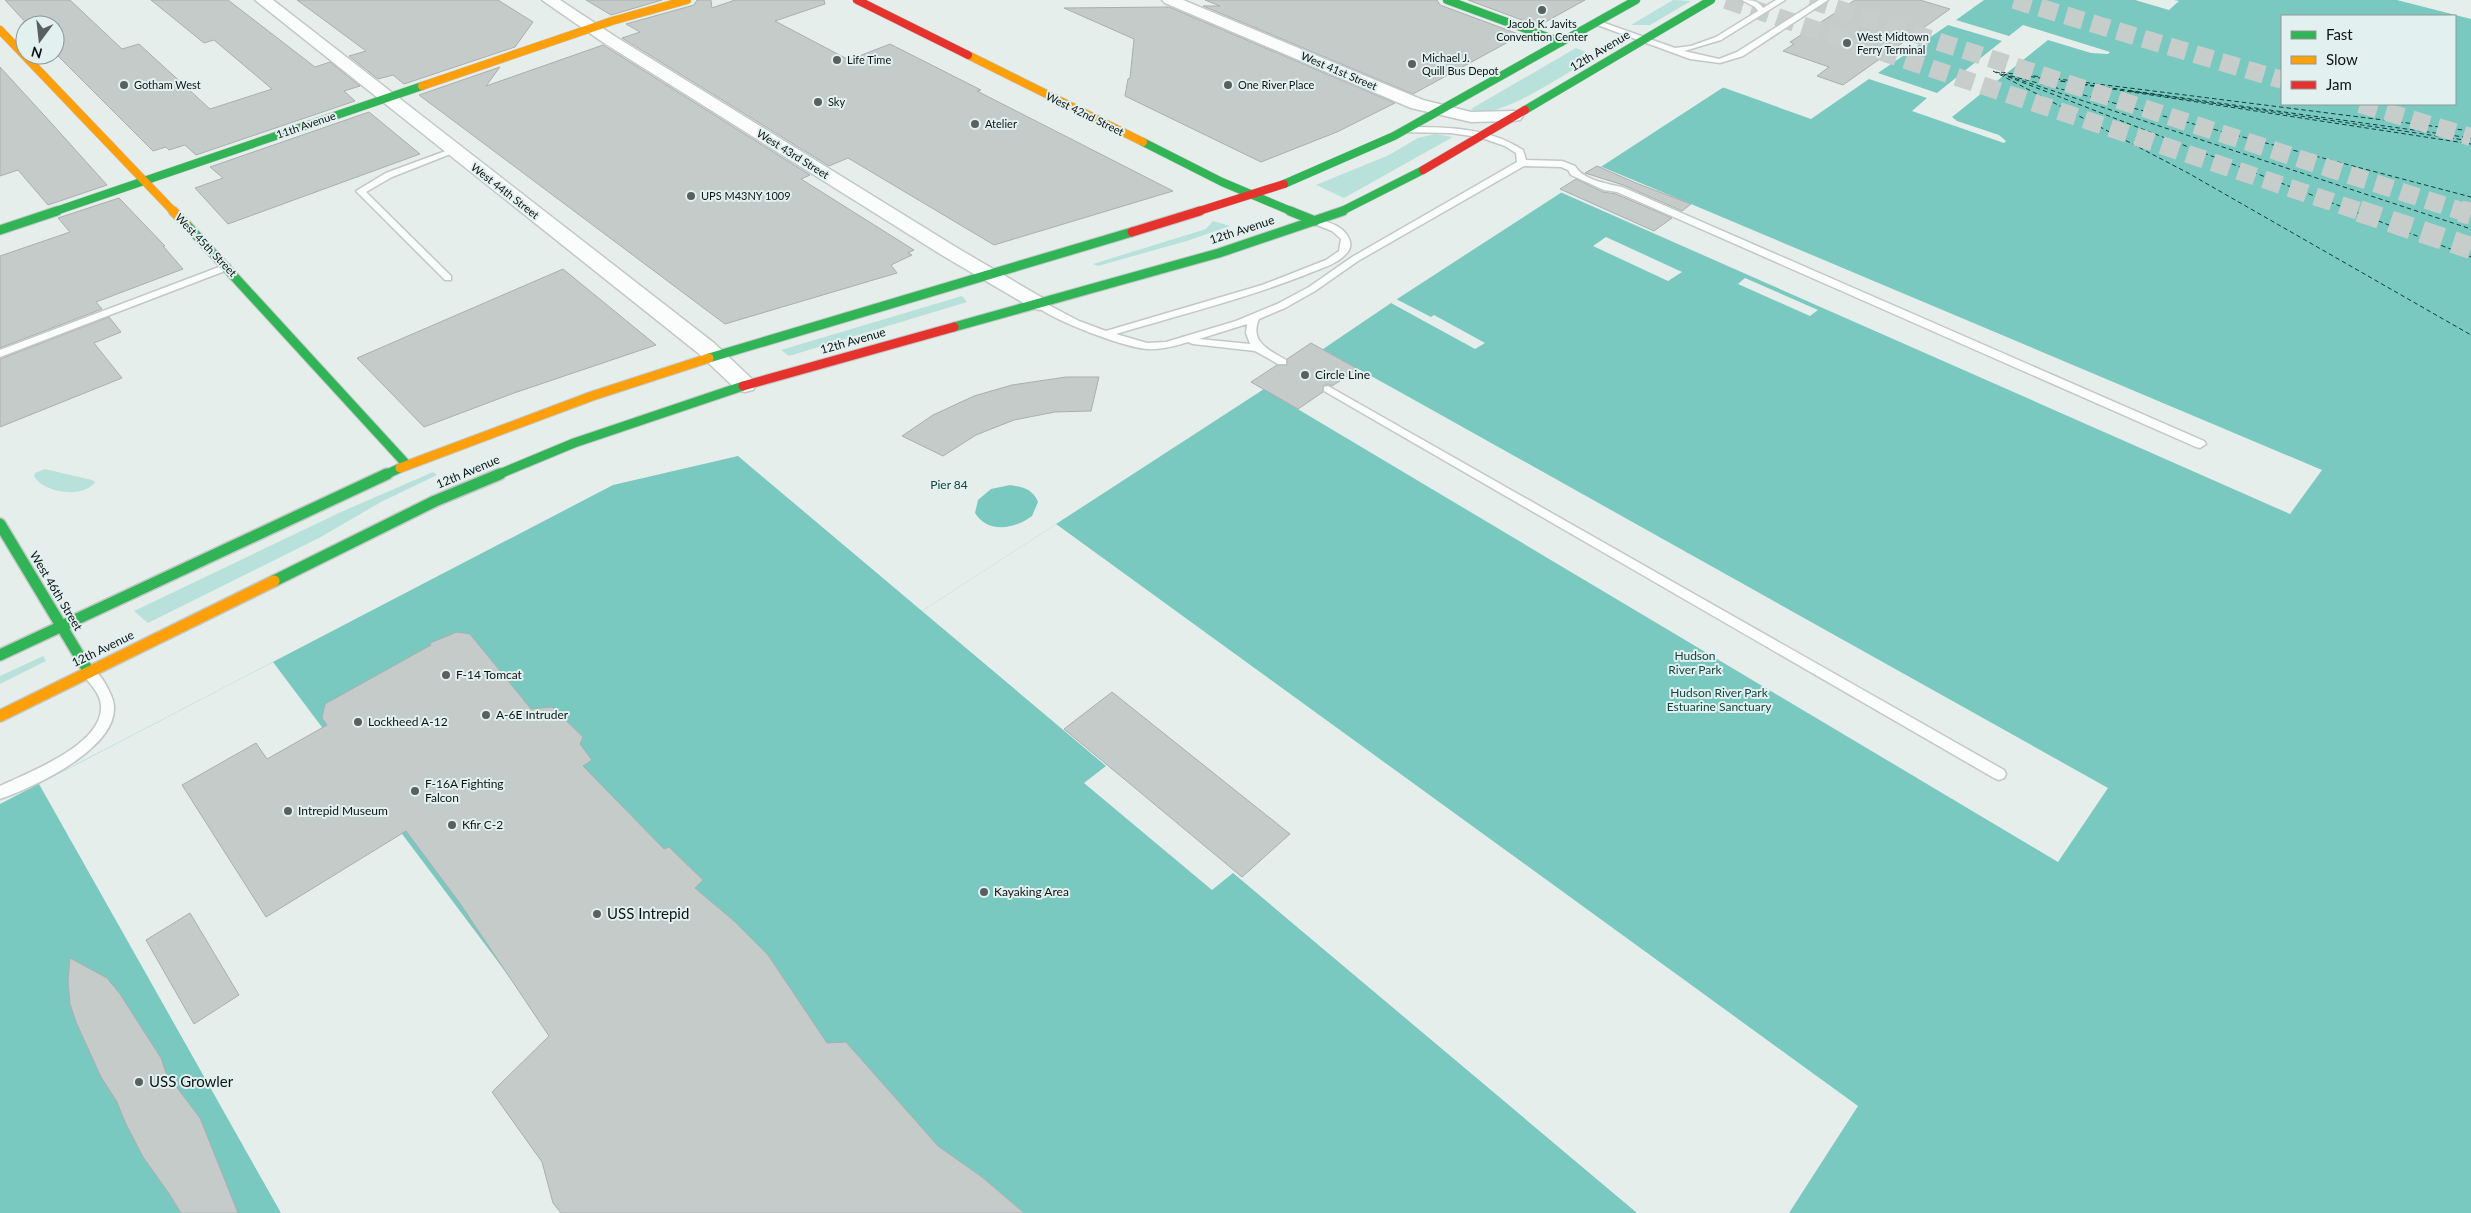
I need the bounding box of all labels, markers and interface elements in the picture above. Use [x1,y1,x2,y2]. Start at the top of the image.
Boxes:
marker: Jacob K. Javits Convention Center [1536,4,1548,16]
north arrow [15,15,65,65]
legend [2281,15,2456,105]
place label: Jacob K. Javits Convention Center [1496,17,1588,43]
text: Fast [2326,25,2353,43]
street label: 12th Avenue [1567,27,1632,74]
place label: West Midtown Ferry Terminal [1857,30,1929,56]
marker: West Midtown Ferry Terminal [1841,37,1853,49]
text: N [29,43,44,63]
street label: West 41st Street [1299,49,1379,92]
text: Slow [2326,50,2358,68]
place label: Michael J. Quill Bus Depot [1422,51,1499,77]
place label: Life Time [847,53,891,66]
marker: Life Time [831,54,843,66]
marker: Michael J. Quill Bus Depot [1406,58,1418,70]
text: Jam [2326,75,2352,93]
place label: Gotham West [134,78,201,91]
place label: One River Place [1238,78,1315,91]
marker: Gotham West [118,79,130,91]
marker: One River Place [1222,79,1234,91]
street label: West 42nd Street [1044,89,1126,138]
place label: Sky [828,95,845,108]
marker: Sky [812,96,824,108]
street label: 11th Avenue [275,108,337,141]
place label: Atelier [985,117,1017,130]
marker: Atelier [969,118,981,130]
street label: West 43rd Street [755,126,832,181]
street label: West 44th Street [469,160,542,221]
place label: UPS M43NY 1009 [701,189,791,202]
marker: UPS M43NY 1009 [685,190,697,202]
street label: West 45th Street [173,210,240,279]
street label: 12th Avenue [1208,212,1276,247]
street label: 12th Avenue [818,324,887,357]
place label: Circle Line [1315,367,1370,382]
marker: Circle Line [1299,369,1311,381]
street label: 12th Avenue [434,451,502,492]
park label: Pier 84 [930,477,968,492]
street label: West 46th Street [27,548,86,634]
street label: 12th Avenue [69,627,136,670]
park label: Hudson River Park [1668,648,1723,677]
place label: F-14 Tomcat [456,667,523,682]
marker: F-14 Tomcat [440,669,452,681]
park label: Hudson River Park Estuarine Sanctuary [1667,685,1772,714]
place label: A-6E Intruder [496,707,569,722]
marker: A-6E Intruder [480,709,492,721]
place label: Lockheed A-12 [368,714,448,729]
marker: Lockheed A-12 [352,716,364,728]
place label: F-16A Fighting Falcon [425,776,504,805]
marker: F-16A Fighting Falcon [409,785,421,797]
place label: Intrepid Museum [298,803,388,818]
marker: Intrepid Museum [282,805,294,817]
place label: Kfir C-2 [462,817,503,832]
marker: Kfir C-2 [446,819,458,831]
place label: Kayaking Area [994,884,1069,899]
marker: Kayaking Area [978,886,990,898]
place label: USS Intrepid [607,904,689,922]
marker: USS Intrepid [591,908,603,920]
place label: USS Growler [149,1072,234,1090]
marker: USS Growler [133,1076,145,1088]

